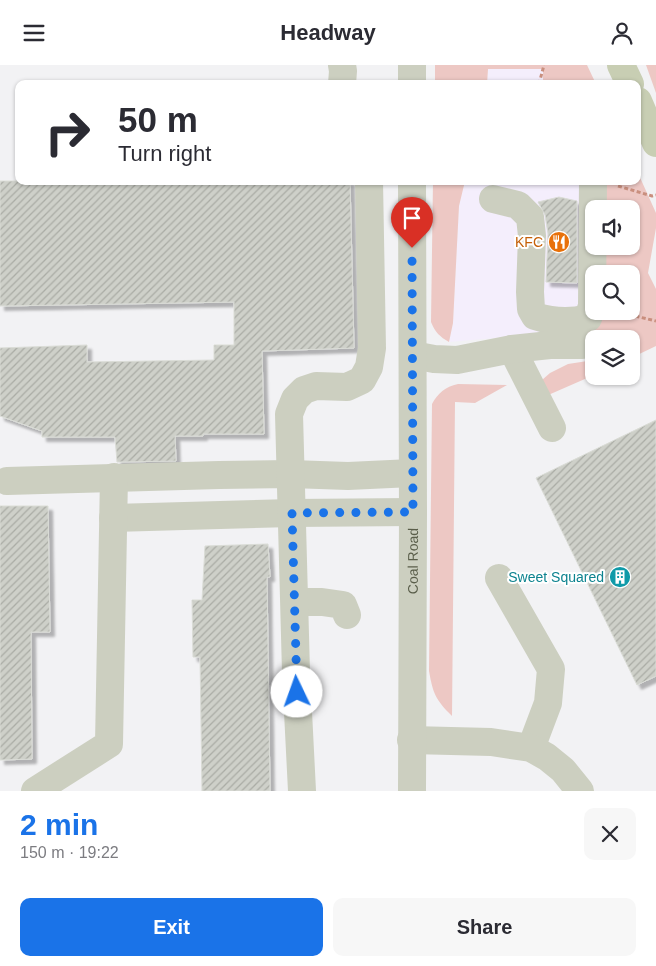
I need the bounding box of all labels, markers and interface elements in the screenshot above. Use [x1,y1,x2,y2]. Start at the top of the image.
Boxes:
icon: menu [20,19,48,47]
icon: person [608,19,636,47]
text: Headway [280,20,376,45]
icon: right [35,100,100,165]
text: 50 m [118,100,198,139]
text: Turn right [118,141,211,166]
pin [391,197,433,248]
map controls [585,200,640,385]
button: sound [585,200,640,255]
icon: arrive [398,204,426,232]
restaurant icon: KFC [547,230,571,254]
place label: KFC [515,234,543,250]
button: search [585,265,640,320]
button: layers [585,330,640,385]
street label: Coal Road [405,528,421,594]
building icon: Sweet Squared [608,565,632,589]
place label: Sweet Squared [508,569,604,585]
position arrow [270,665,322,717]
text: 2 min [20,808,98,841]
button: close [584,808,636,860]
text: 150 m · 19:22 [20,844,119,861]
button: Exit [20,898,323,956]
button: Share [333,898,636,956]

